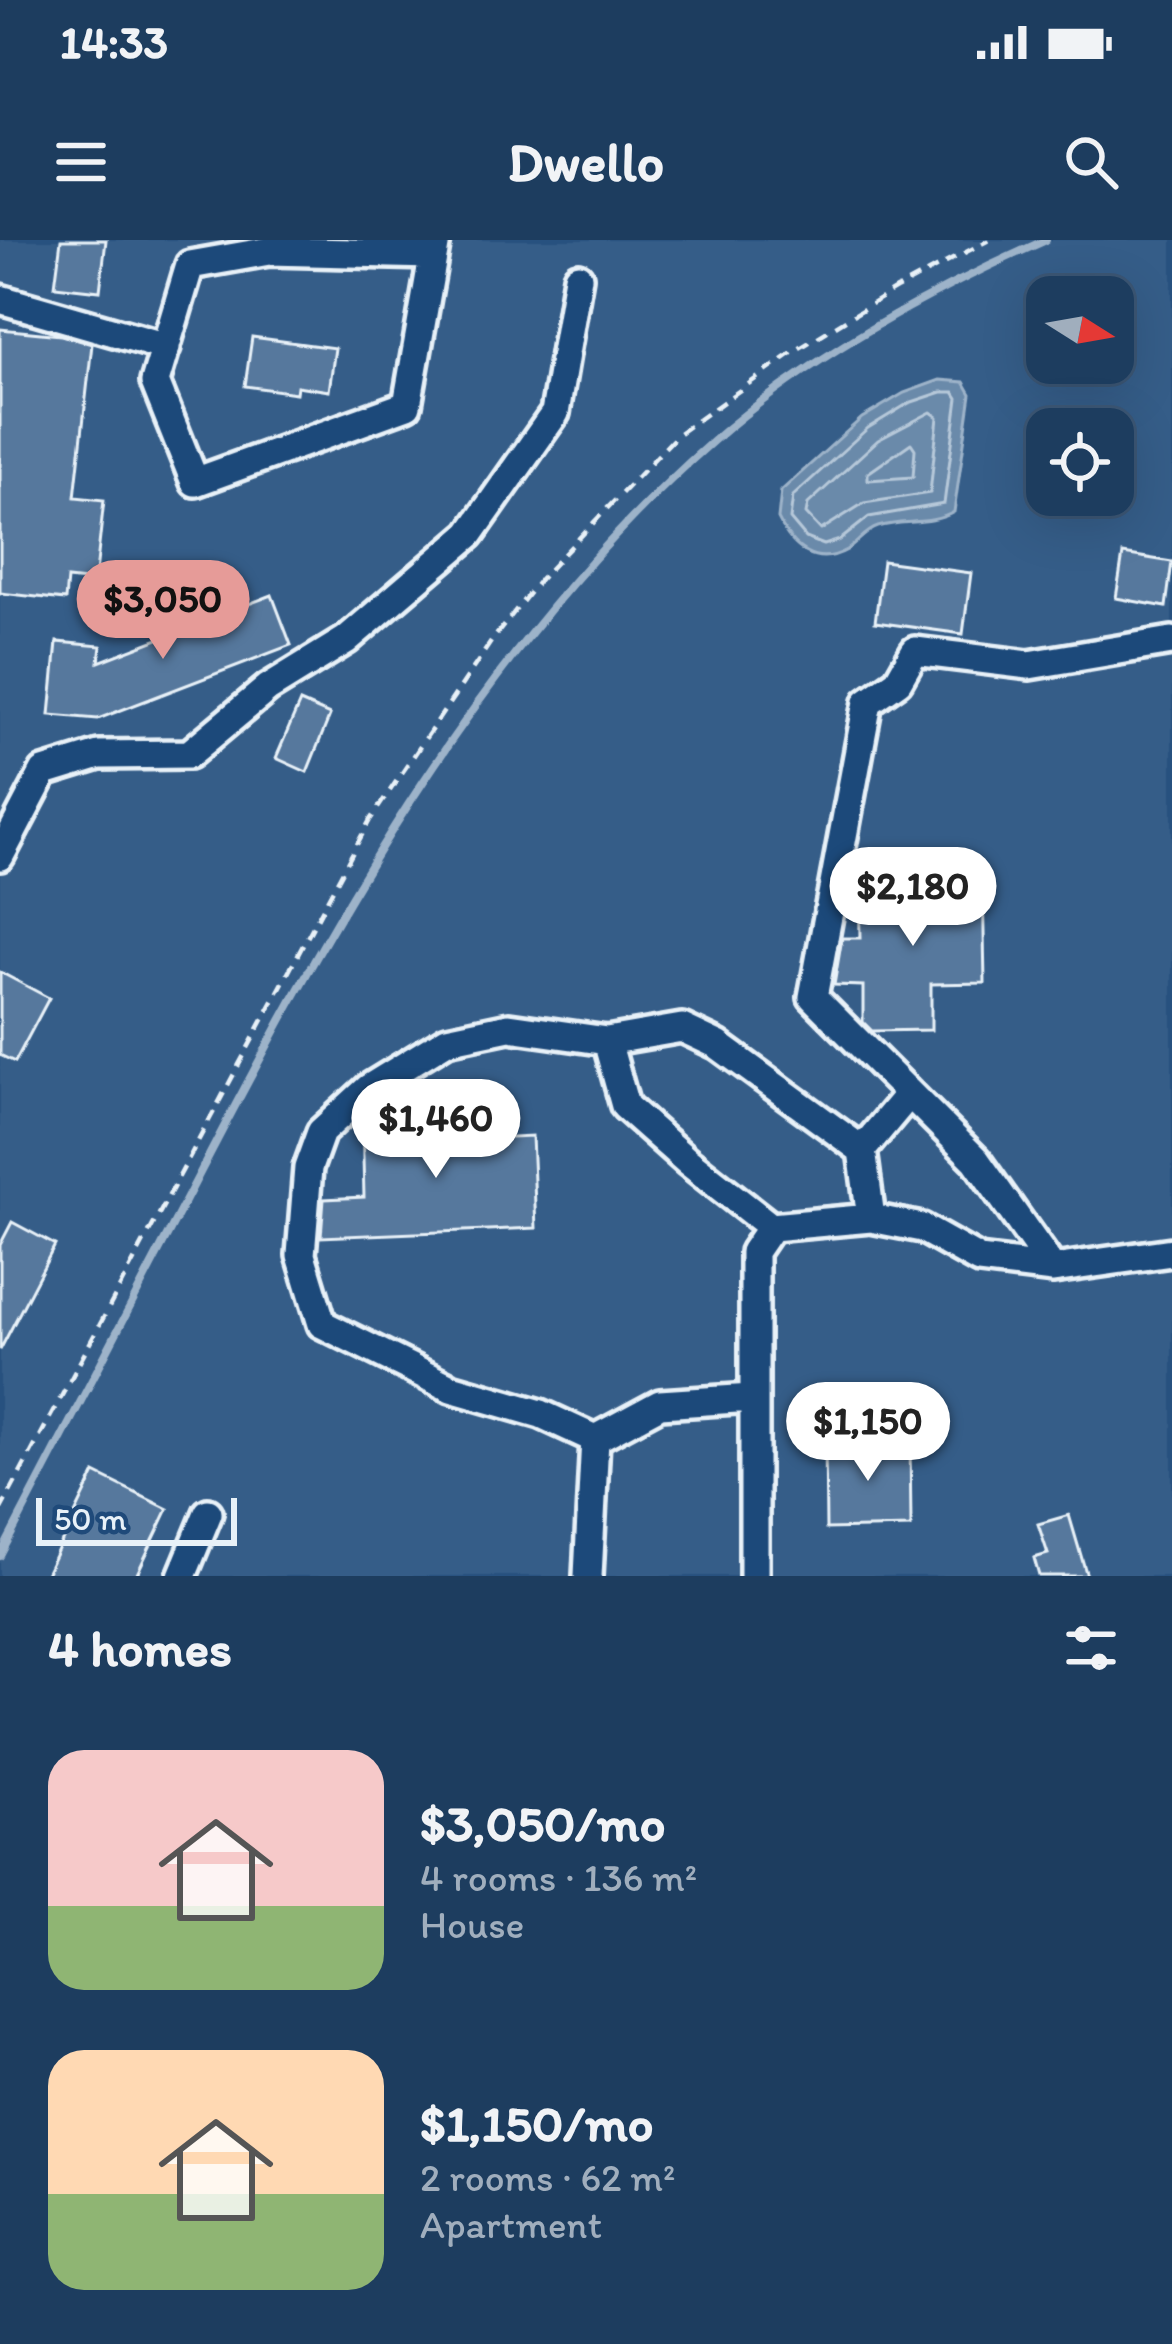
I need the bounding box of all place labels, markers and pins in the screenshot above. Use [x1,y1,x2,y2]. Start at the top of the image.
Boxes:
pin: $3,050 [65,560,261,662]
pin: $2,180 [815,847,1011,949]
pin: $1,460 [338,1079,534,1181]
pin: $1,150 [770,1382,966,1484]

